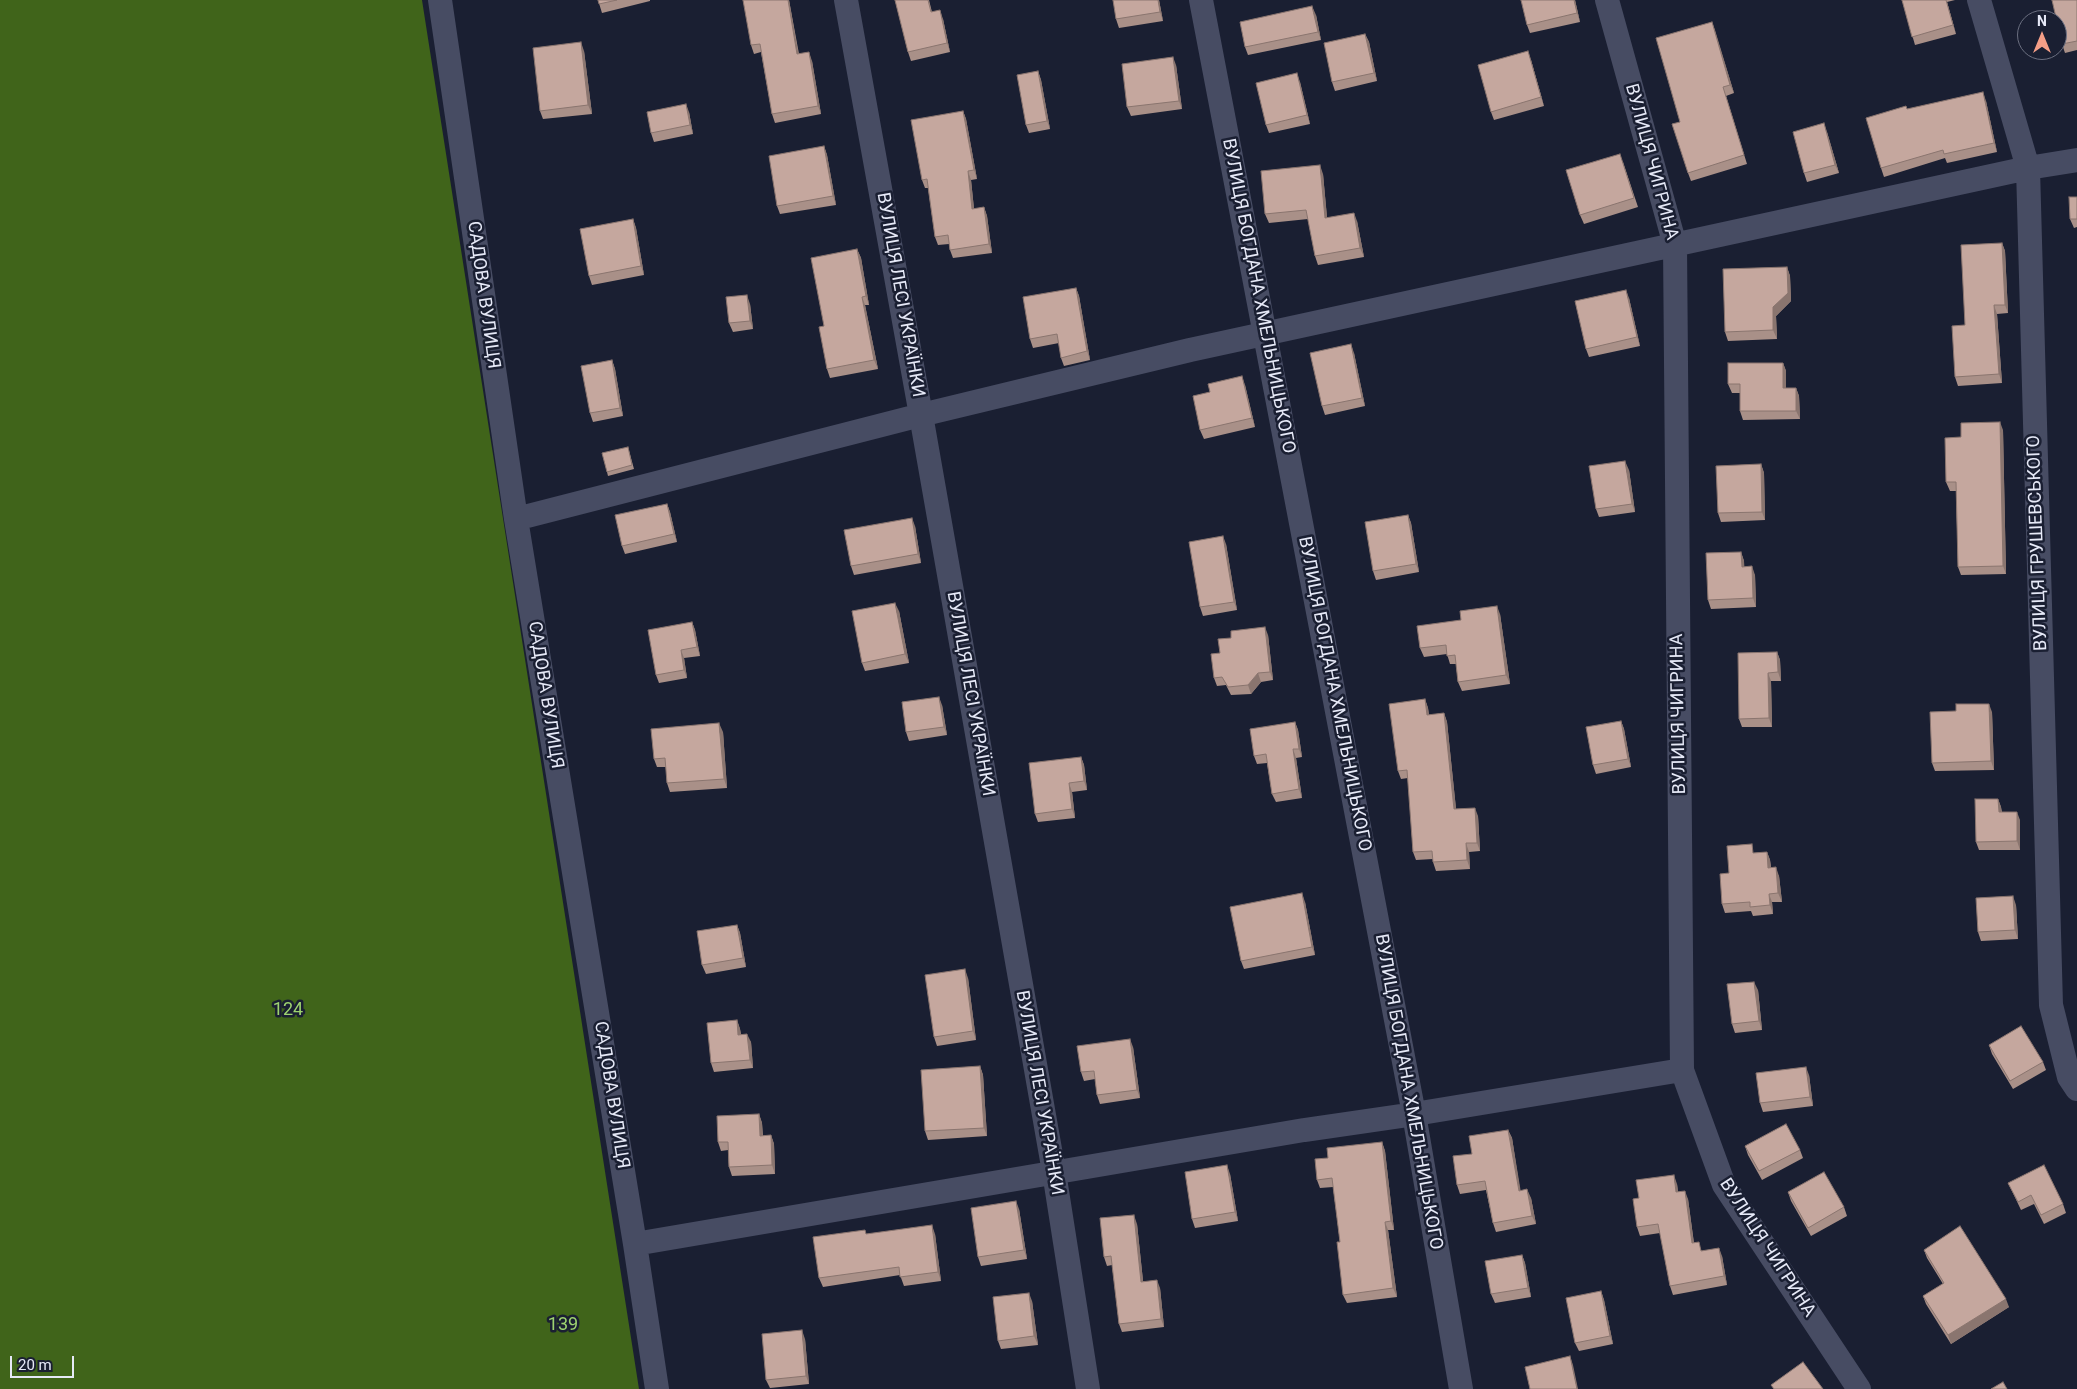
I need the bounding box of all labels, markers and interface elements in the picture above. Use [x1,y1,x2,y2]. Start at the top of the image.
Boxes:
north arrow [2017,10,2067,60]
text: N [2037,13,2047,29]
street label: ВУЛИЦЯ ЧИГРИНА [1620,82,1682,242]
street label: ВУЛИЦЯ БОГДАНА ХМЕЛЬНИЦЬКОГО [1217,137,1299,455]
street label: ВУЛИЦЯ ЛЕСІ УКРАЇНКИ [871,191,929,399]
street label: САДОВА ВУЛИЦЯ [462,220,504,370]
street label: ВУЛИЦЯ ГРУШЕВСЬКОГО [2023,435,2053,651]
street label: ВУЛИЦЯ БОГДАНА ХМЕЛЬНИЦЬКОГО [1293,535,1375,853]
street label: ВУЛИЦЯ ЛЕСІ УКРАЇНКИ [941,590,999,798]
street label: САДОВА ВУЛИЦЯ [523,620,567,770]
street label: ВУЛИЦЯ ЧИГРИНА [1667,633,1691,795]
street label: ВУЛИЦЯ БОГДАНА ХМЕЛЬНИЦЬКОГО [1370,932,1446,1252]
street label: ВУЛИЦЯ ЛЕСІ УКРАЇНКИ [1010,989,1068,1197]
park label: 124 [273,999,303,1021]
street label: САДОВА ВУЛИЦЯ [589,1020,633,1170]
street label: ВУЛИЦЯ ЧИГРИНА [1714,1175,1820,1321]
park label: 139 [548,1314,578,1336]
scale bar [12,1346,76,1378]
text: 20 m [18,1356,52,1374]

